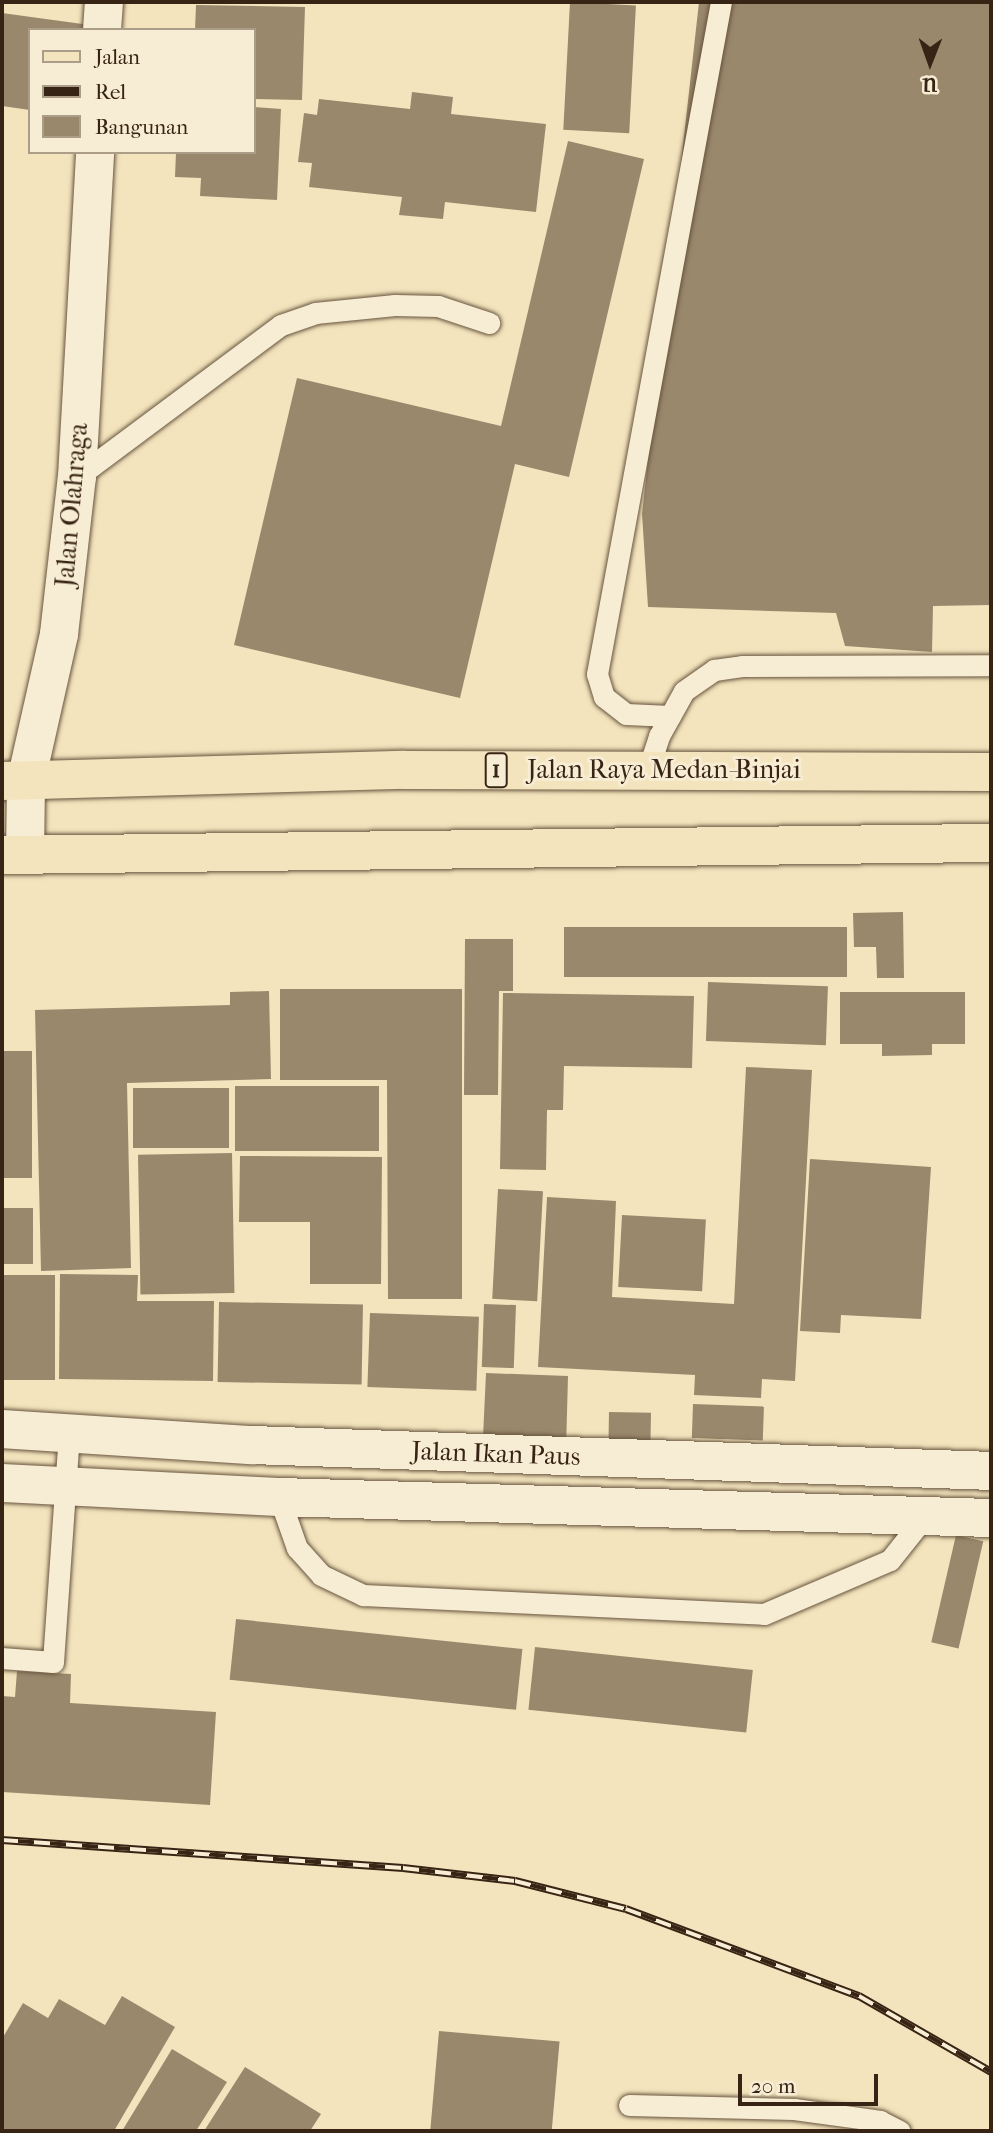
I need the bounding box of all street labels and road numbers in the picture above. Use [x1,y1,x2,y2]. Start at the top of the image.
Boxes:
street label: Jalan Olahraga [49,422,95,588]
road number: 1 [484,750,508,790]
street label: Jalan Raya Medan-Binjai [527,754,801,786]
street label: Jalan Ikan Paus [411,1435,581,1473]

